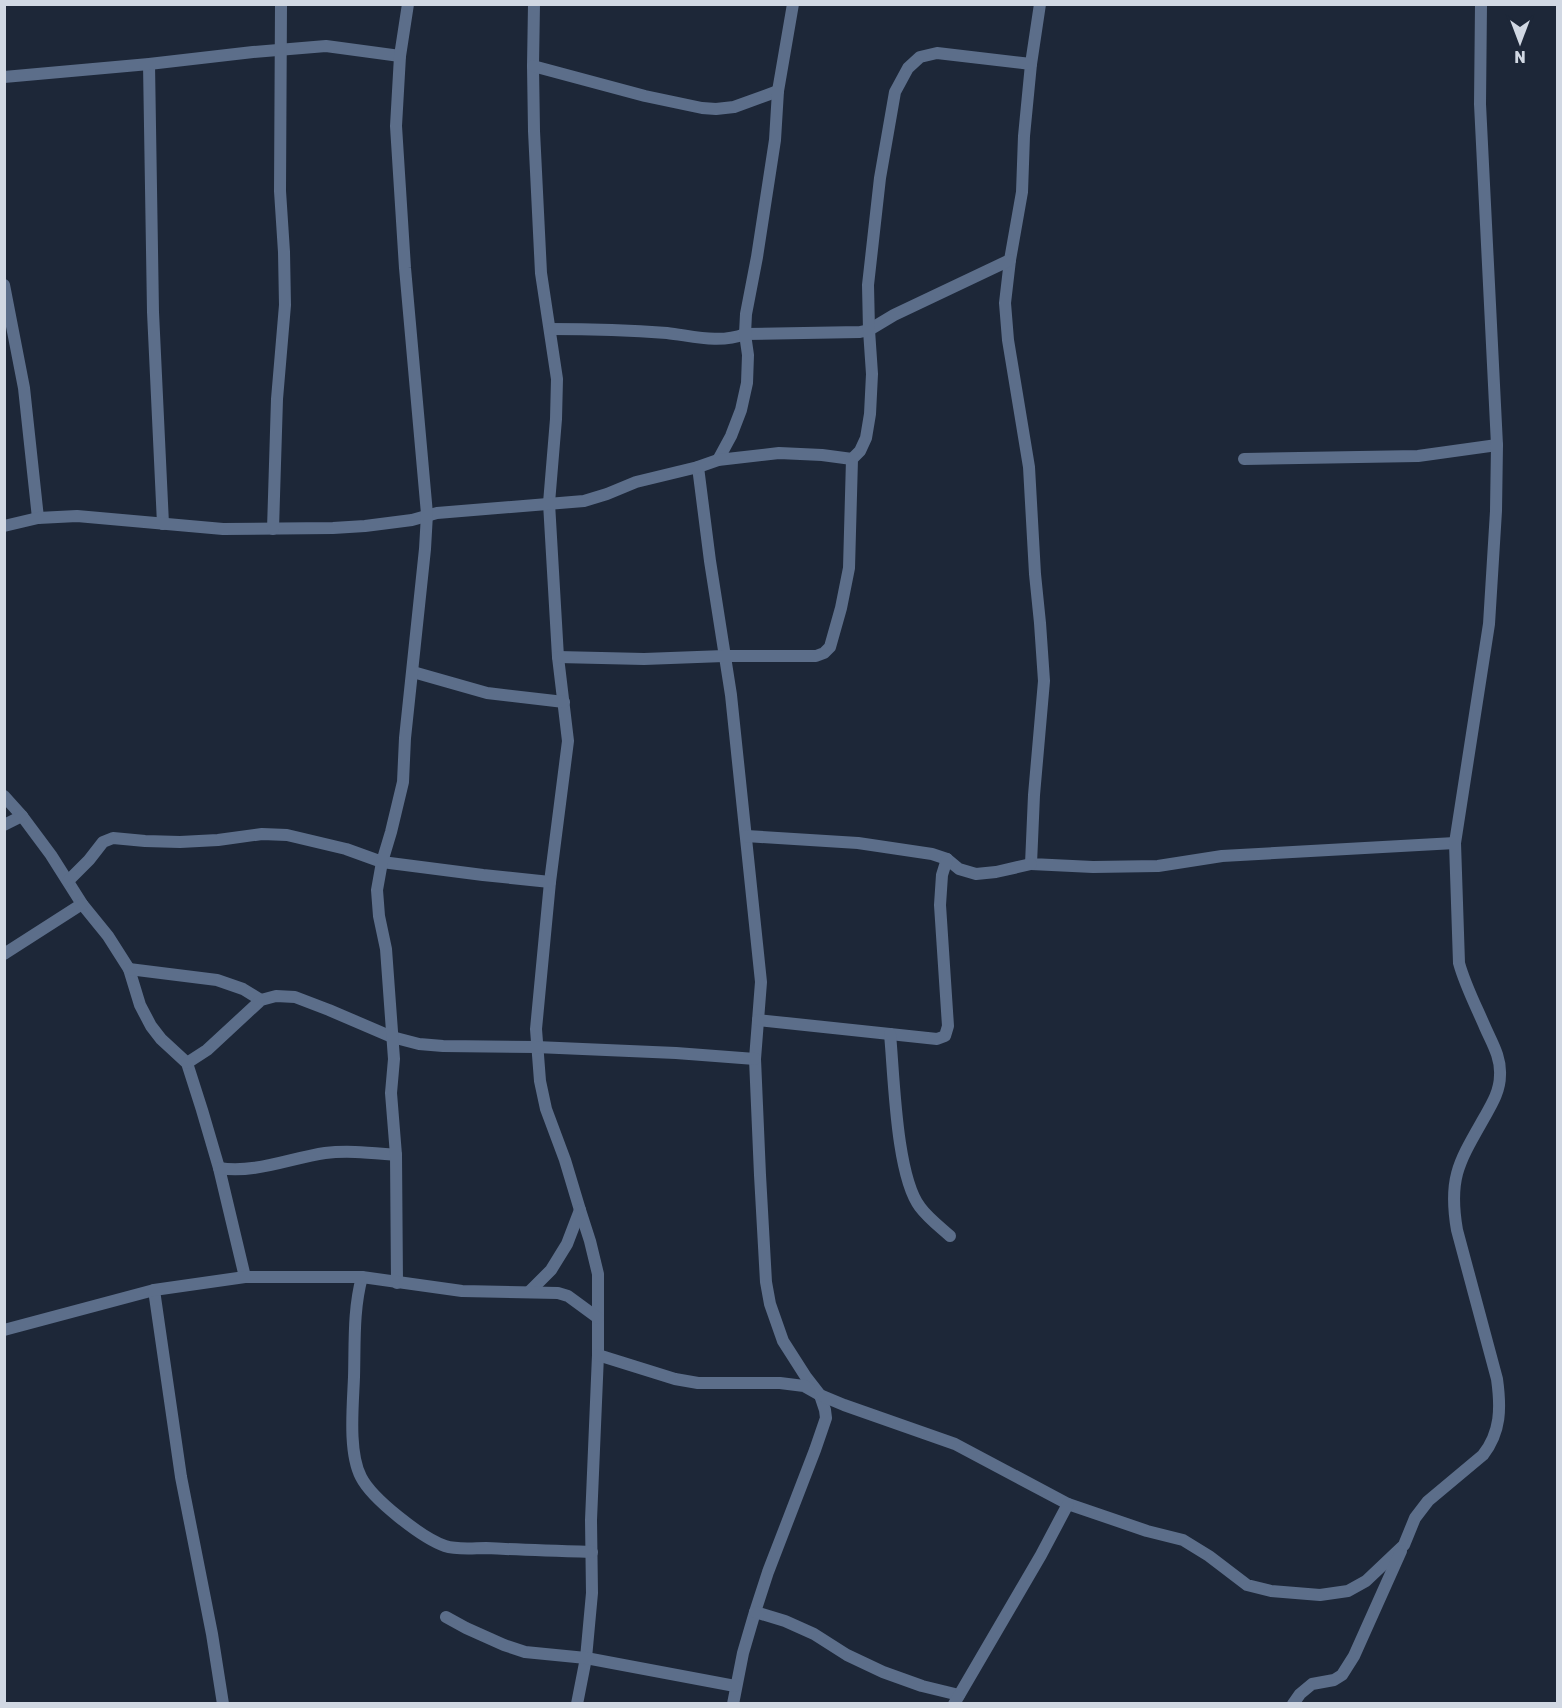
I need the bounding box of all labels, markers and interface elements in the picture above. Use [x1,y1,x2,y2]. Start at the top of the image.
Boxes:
north arrow [1490,12,1550,72]
text: N [1514,47,1526,66]

